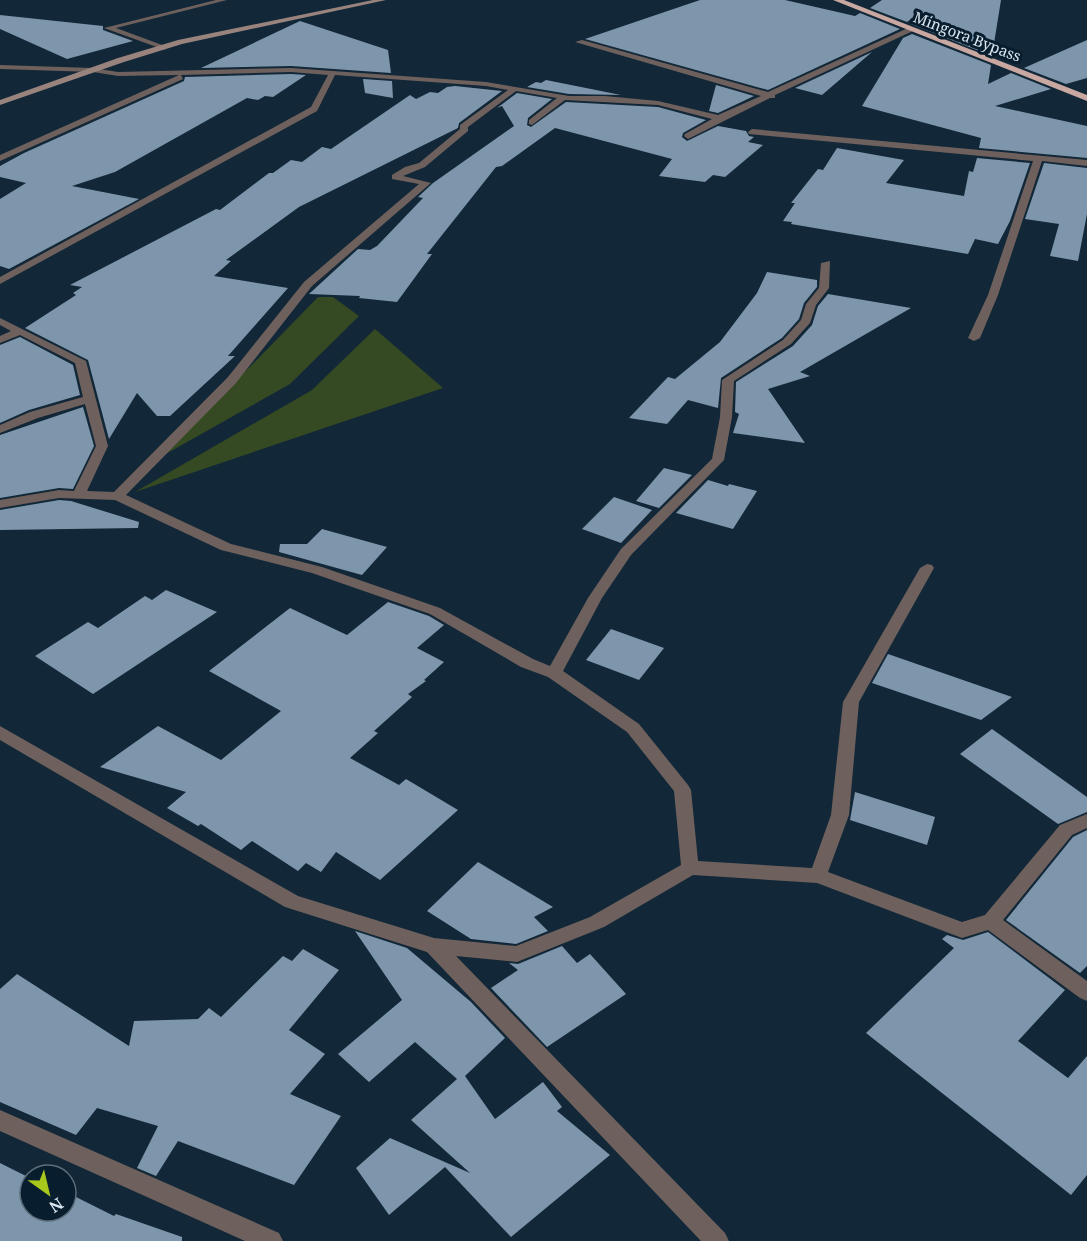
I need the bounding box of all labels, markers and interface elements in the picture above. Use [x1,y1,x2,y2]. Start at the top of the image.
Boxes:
street label: Mingora Bypass [911,6,1024,66]
north arrow [18,1163,78,1223]
text: N [45,1193,68,1218]

